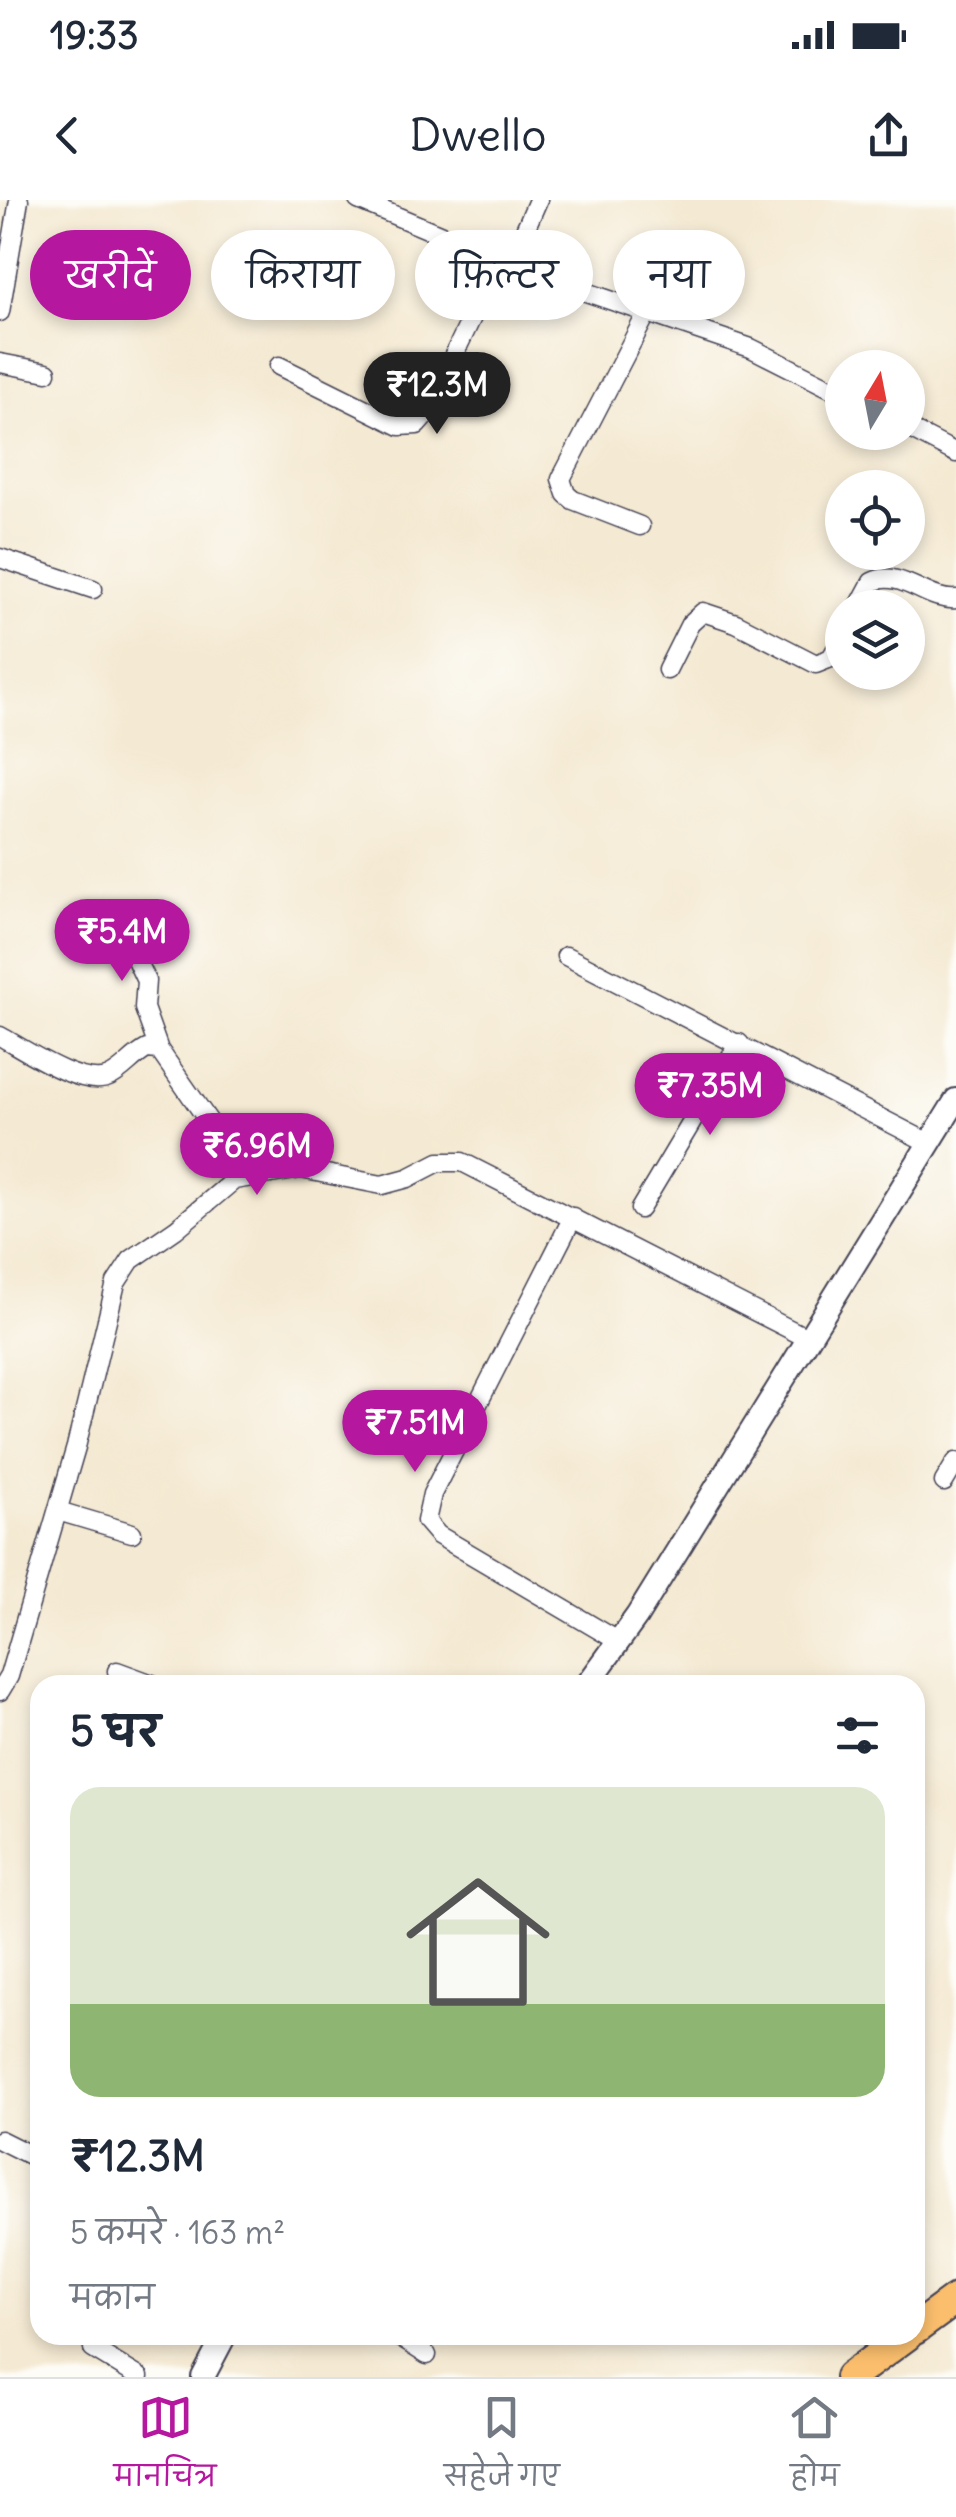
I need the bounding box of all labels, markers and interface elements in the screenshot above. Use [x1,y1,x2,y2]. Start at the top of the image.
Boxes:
text: 19:33 [50,12,139,59]
text: Dwello [410,107,546,163]
icon: back [40,108,95,163]
icon: share [861,108,916,163]
chip: खरीदें [30,230,191,320]
chip: किराया [211,230,395,320]
chip: फ़िल्टर [415,230,593,320]
chip: नया [613,230,745,320]
north arrow [825,350,925,450]
map controls [825,350,925,690]
pin: ₹12.3M [356,352,518,437]
text: ₹12.3M [386,364,488,405]
button: locate [825,470,925,570]
button: layers [825,590,925,690]
pin: ₹5.4M [52,899,192,984]
text: ₹5.4M [77,911,167,952]
pin: ₹7.35M [629,1053,791,1138]
text: ₹7.35M [657,1065,763,1106]
pin: ₹6.96M [176,1113,338,1198]
text: ₹6.96M [202,1125,312,1166]
pin: ₹7.51M [334,1390,496,1475]
text: ₹7.51M [364,1402,466,1443]
text: 5 घर [70,1705,160,1757]
icon: filters [830,1708,885,1763]
icon: home [388,1852,568,2032]
text: ₹12.3M [70,2130,205,2182]
text: 5 कमरे · 163 m² [70,2212,285,2253]
text: मकान [70,2277,155,2318]
tab: मानचित्र [114,2390,216,2507]
tab: सहेजे गए [444,2390,560,2507]
tab: होम [787,2390,842,2507]

